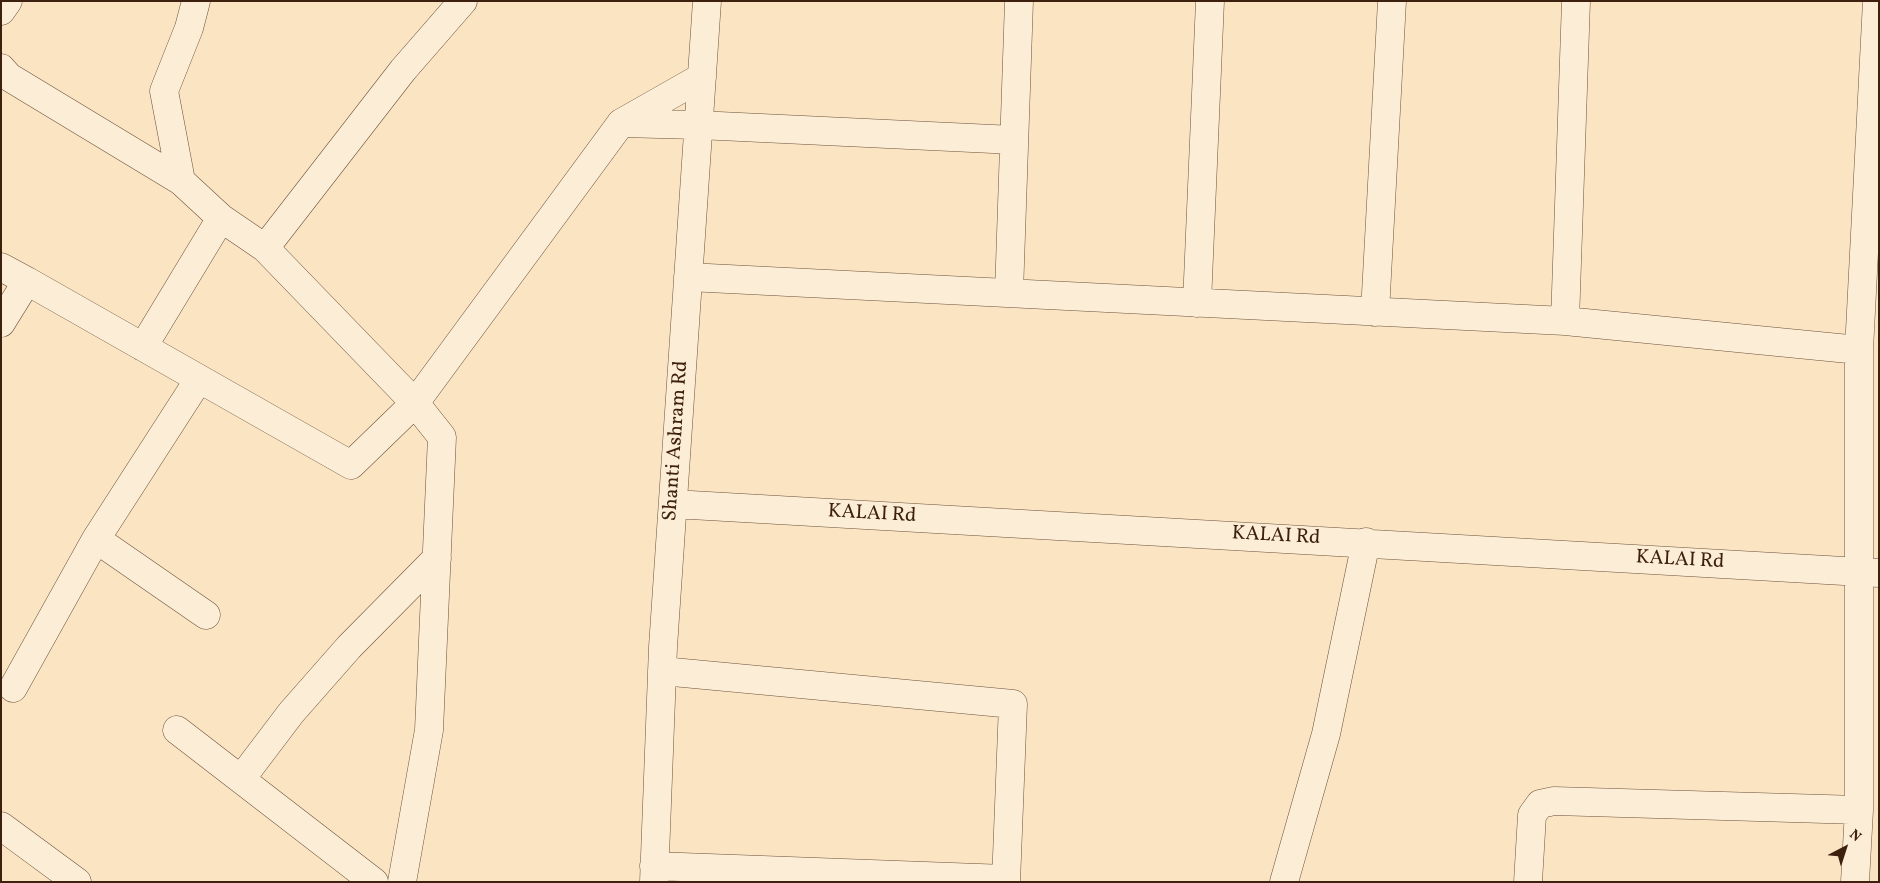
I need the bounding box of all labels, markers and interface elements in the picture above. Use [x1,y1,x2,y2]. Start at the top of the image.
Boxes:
street label: Shanti Ashram Rd [659,360,695,522]
street label: KALAI Rd [827,501,917,529]
street label: KALAI Rd [1231,523,1321,551]
street label: KALAI Rd [1635,547,1725,575]
north arrow [1820,823,1870,873]
text: N [1845,826,1865,847]

